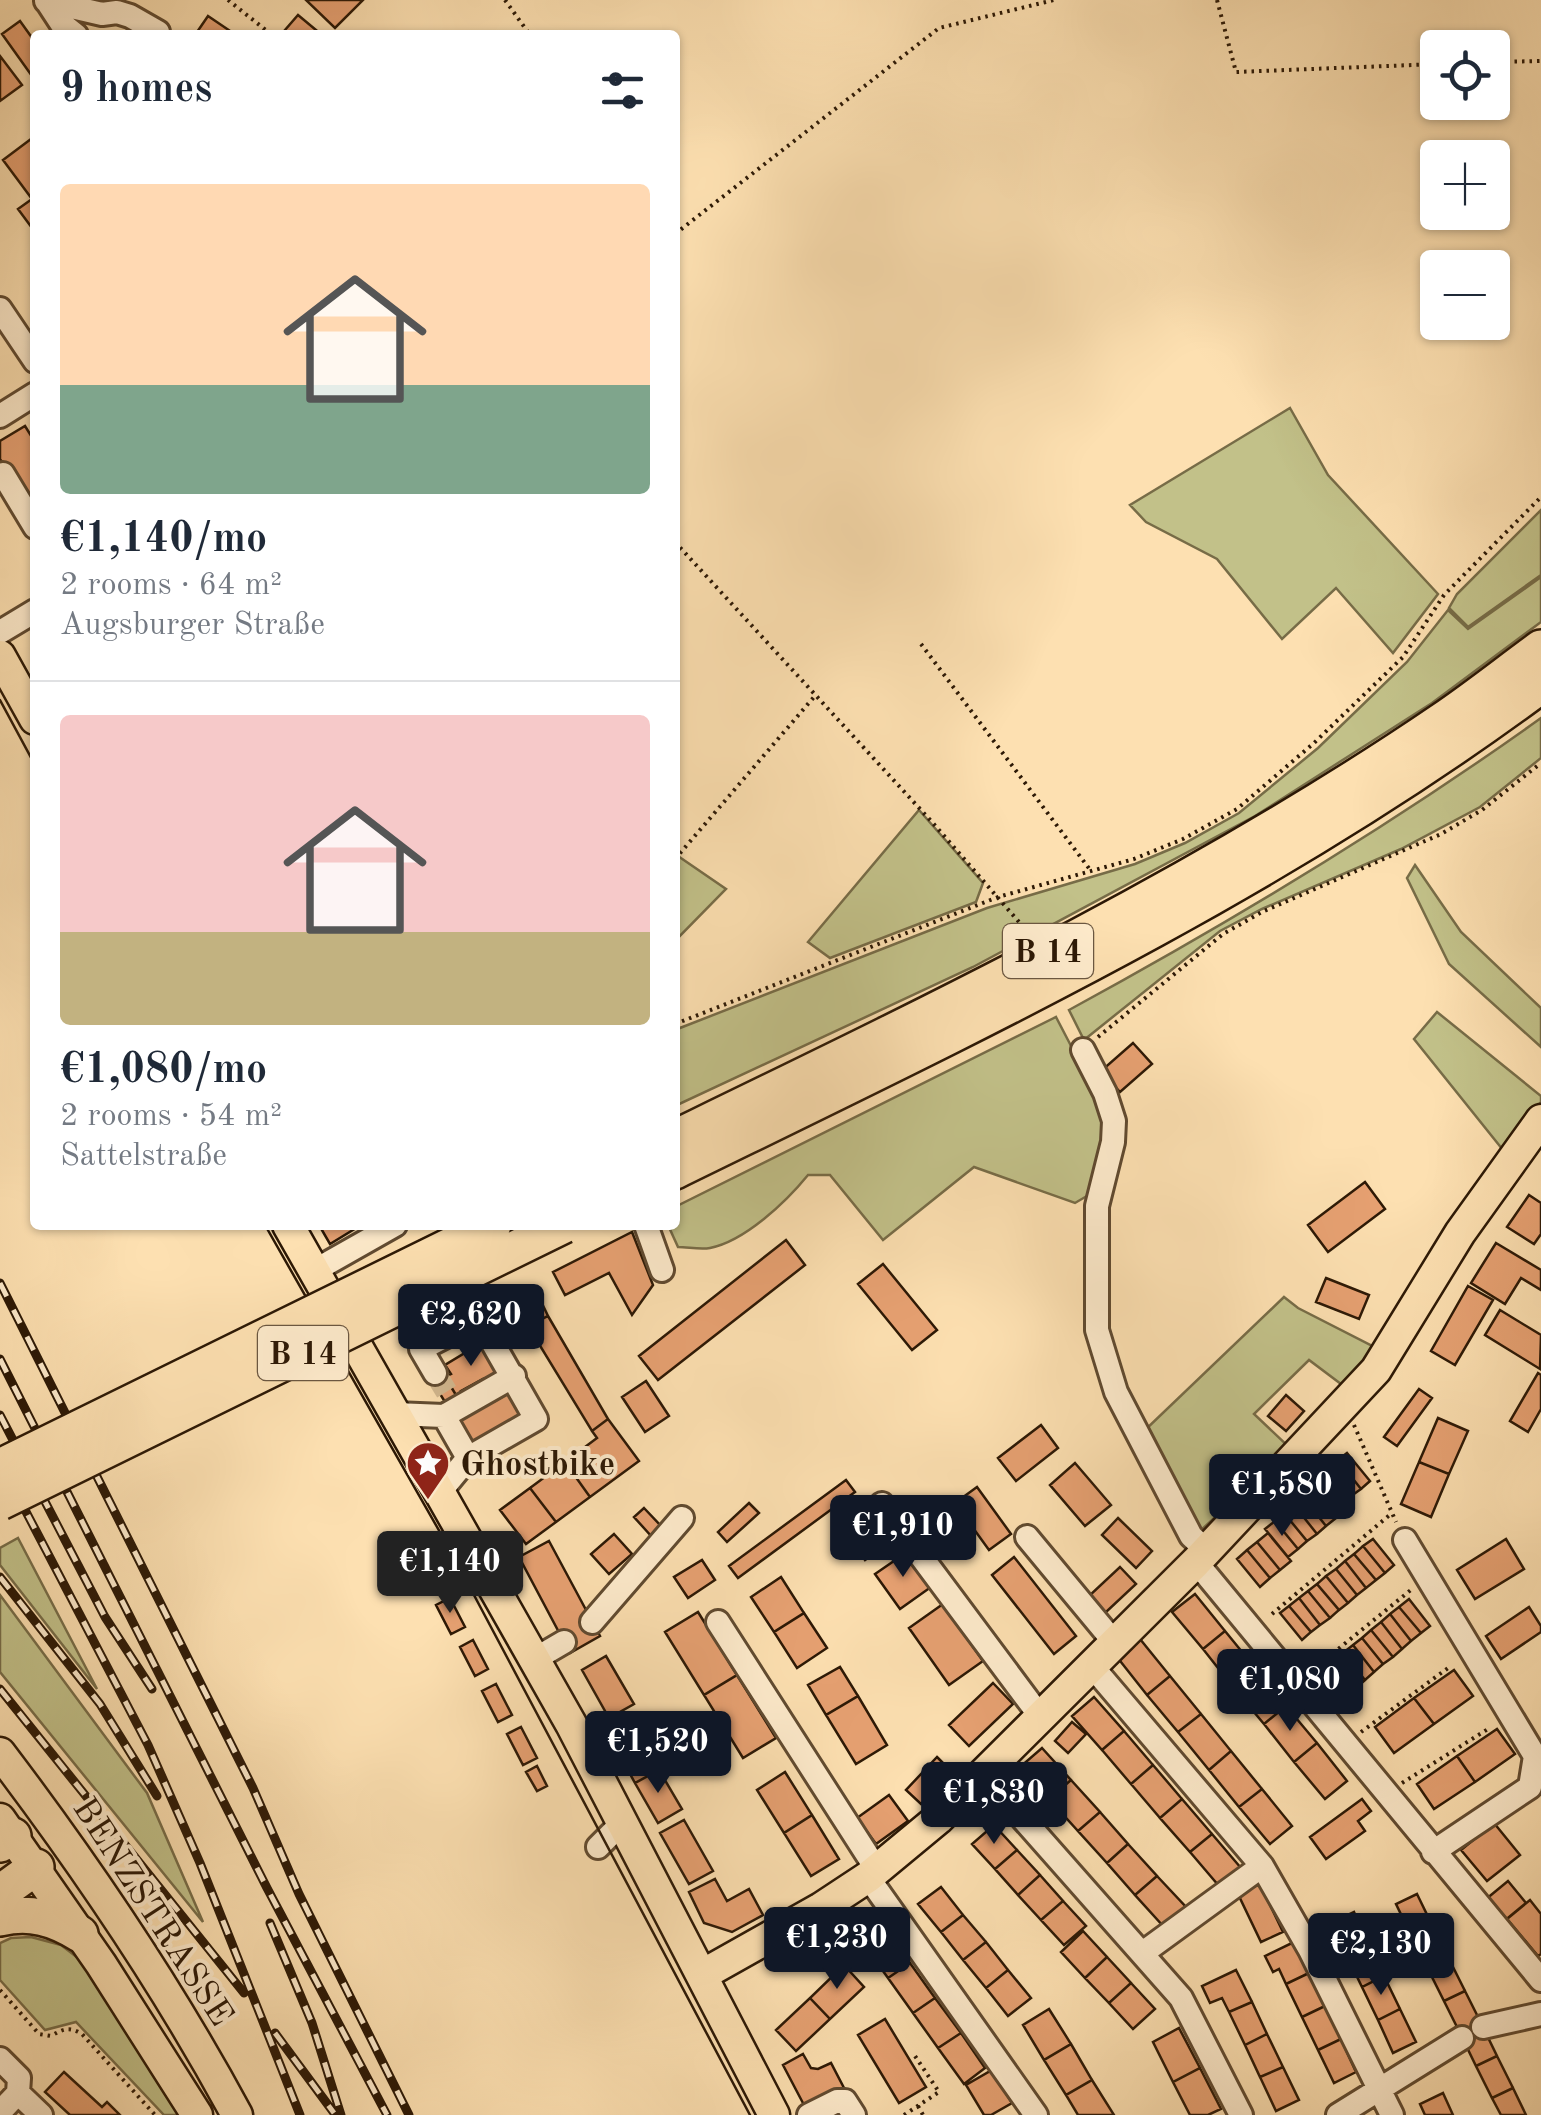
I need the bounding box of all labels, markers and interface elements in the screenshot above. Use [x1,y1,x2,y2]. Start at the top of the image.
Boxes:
map controls [1420,30,1510,340]
button: locate [1420,30,1510,120]
icon: filters [595,63,650,118]
text: 9 homes [60,69,212,111]
button: + [1420,140,1510,230]
icon: home [265,249,445,429]
button: − [1420,250,1510,340]
text: €1,140/mo [60,519,267,561]
text: 2 rooms · 64 m² [60,570,282,602]
text: Augsburger Straße [60,610,325,642]
icon: home [265,780,445,960]
road number: B 14 [1003,924,1093,978]
text: €1,080/mo [60,1050,267,1092]
text: 2 rooms · 54 m² [60,1101,282,1133]
text: Sattelstraße [60,1141,227,1173]
pin: €2,620 [390,1284,552,1369]
text: €2,620 [420,1300,522,1332]
road number: B 14 [258,1326,348,1380]
place icon: Ghostbike [405,1440,451,1501]
place label: Ghostbike [460,1448,615,1483]
pin: €1,580 [1201,1454,1363,1539]
text: €1,580 [1231,1470,1333,1502]
pin: €1,910 [822,1495,984,1580]
text: €1,910 [852,1511,954,1543]
pin: €1,140 [369,1531,531,1616]
text: €1,140 [399,1547,501,1579]
pin: €1,080 [1209,1649,1371,1734]
text: €1,080 [1239,1665,1341,1697]
pin: €1,520 [577,1711,739,1796]
text: €1,520 [607,1727,709,1759]
pin: €1,830 [913,1762,1075,1847]
text: €1,830 [943,1778,1045,1810]
street label: BENZSTRASSE [65,1792,239,2033]
pin: €1,230 [756,1907,918,1992]
pin: €2,130 [1300,1913,1462,1998]
text: €1,230 [786,1923,888,1955]
text: €2,130 [1330,1929,1432,1961]

